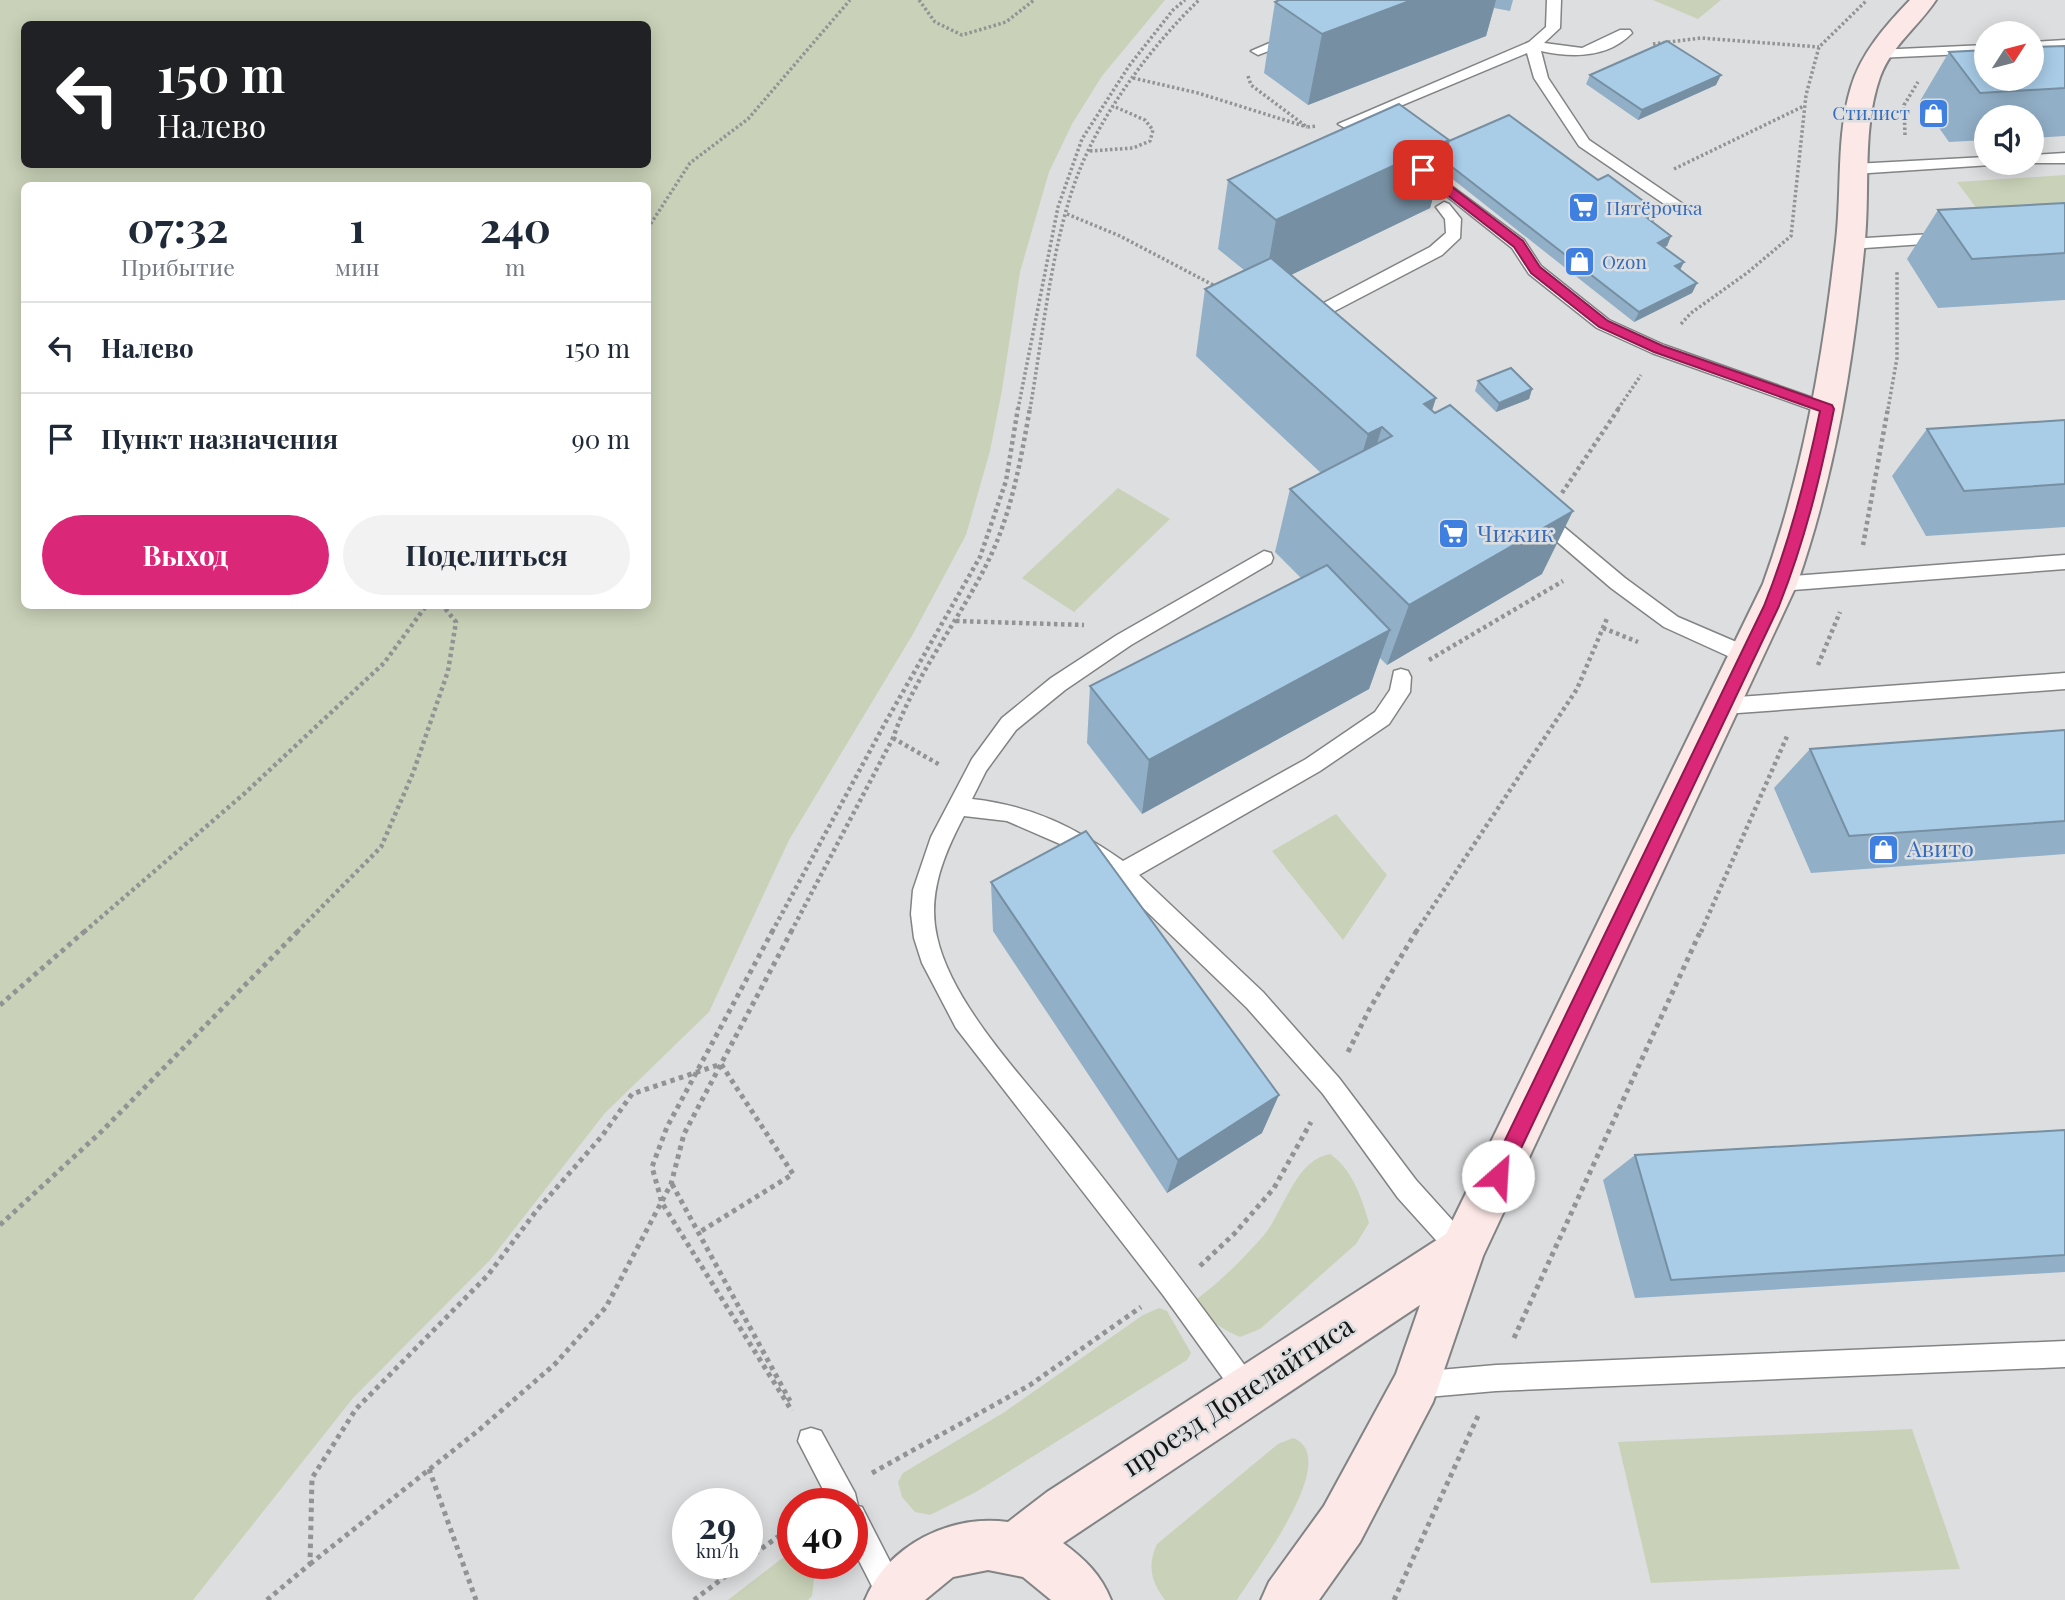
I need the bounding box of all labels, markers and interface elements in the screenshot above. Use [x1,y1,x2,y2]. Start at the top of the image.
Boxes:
north arrow [1974,21,2044,91]
map controls [1974,21,2044,175]
text: 150 m [157,40,285,105]
icon: left [42,49,133,140]
shop icon: Стилист [1916,96,1950,130]
place label: Стилист [1832,99,1910,125]
text: Налево [157,103,266,146]
button: sound [1974,105,2044,175]
pin [1393,140,1453,200]
icon: arrive [1404,151,1442,189]
supermarket icon: Пятёрочка [1566,191,1600,225]
place label: Пятёрочка [1606,194,1703,220]
text: 07:32 [128,198,228,254]
text: 1 [349,198,365,254]
text: 240 [480,198,551,254]
shop icon: Ozon [1562,245,1596,279]
place label: Ozon [1602,248,1648,274]
text: Прибытие [121,251,235,282]
text: мин [335,251,380,282]
text: m [505,251,526,282]
icon: left [42,329,80,367]
text: Налево [101,330,194,365]
text: 150 m [565,330,630,365]
icon: arrive [42,420,80,458]
text: Пункт назначения [101,421,338,456]
text: 90 m [572,421,630,456]
button: Выход [42,515,329,595]
button: Поделиться [343,515,630,595]
supermarket icon: Чижик [1437,517,1471,551]
place label: Чижик [1477,517,1554,548]
shop icon: Авито [1867,832,1901,866]
place label: Авито [1906,832,1974,863]
position arrow [1461,1139,1535,1213]
street label: проезд Донелайтиса [1114,1306,1360,1483]
speed limit sign: 40 [777,1488,868,1579]
text: 29 [699,1501,736,1548]
text: km/h [696,1539,739,1563]

